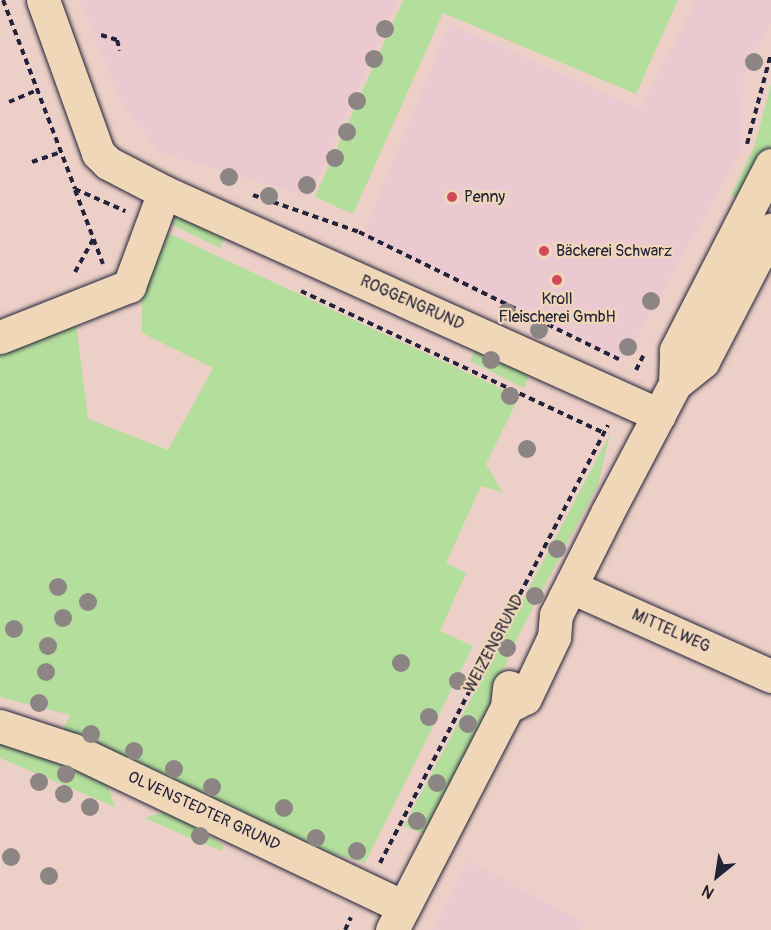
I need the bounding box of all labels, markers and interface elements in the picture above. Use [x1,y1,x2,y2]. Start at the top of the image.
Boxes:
place label: Penny [464,187,505,207]
marker: Penny [445,190,459,204]
place label: Bäckerei Schwarz [556,241,672,261]
marker: Bäckerei Schwarz [537,244,551,258]
street label: ROGGENGRUND [357,272,467,334]
marker: Kroll Fleischerei GmbH [550,273,564,287]
place label: Kroll Fleischerei GmbH [498,289,616,327]
street label: WEIZENGRUND [460,592,528,696]
street label: MITTELWEG [629,605,713,657]
street label: OLVENSTEDTER GRUND [125,767,283,855]
north arrow [687,846,747,906]
text: N [698,880,718,903]

